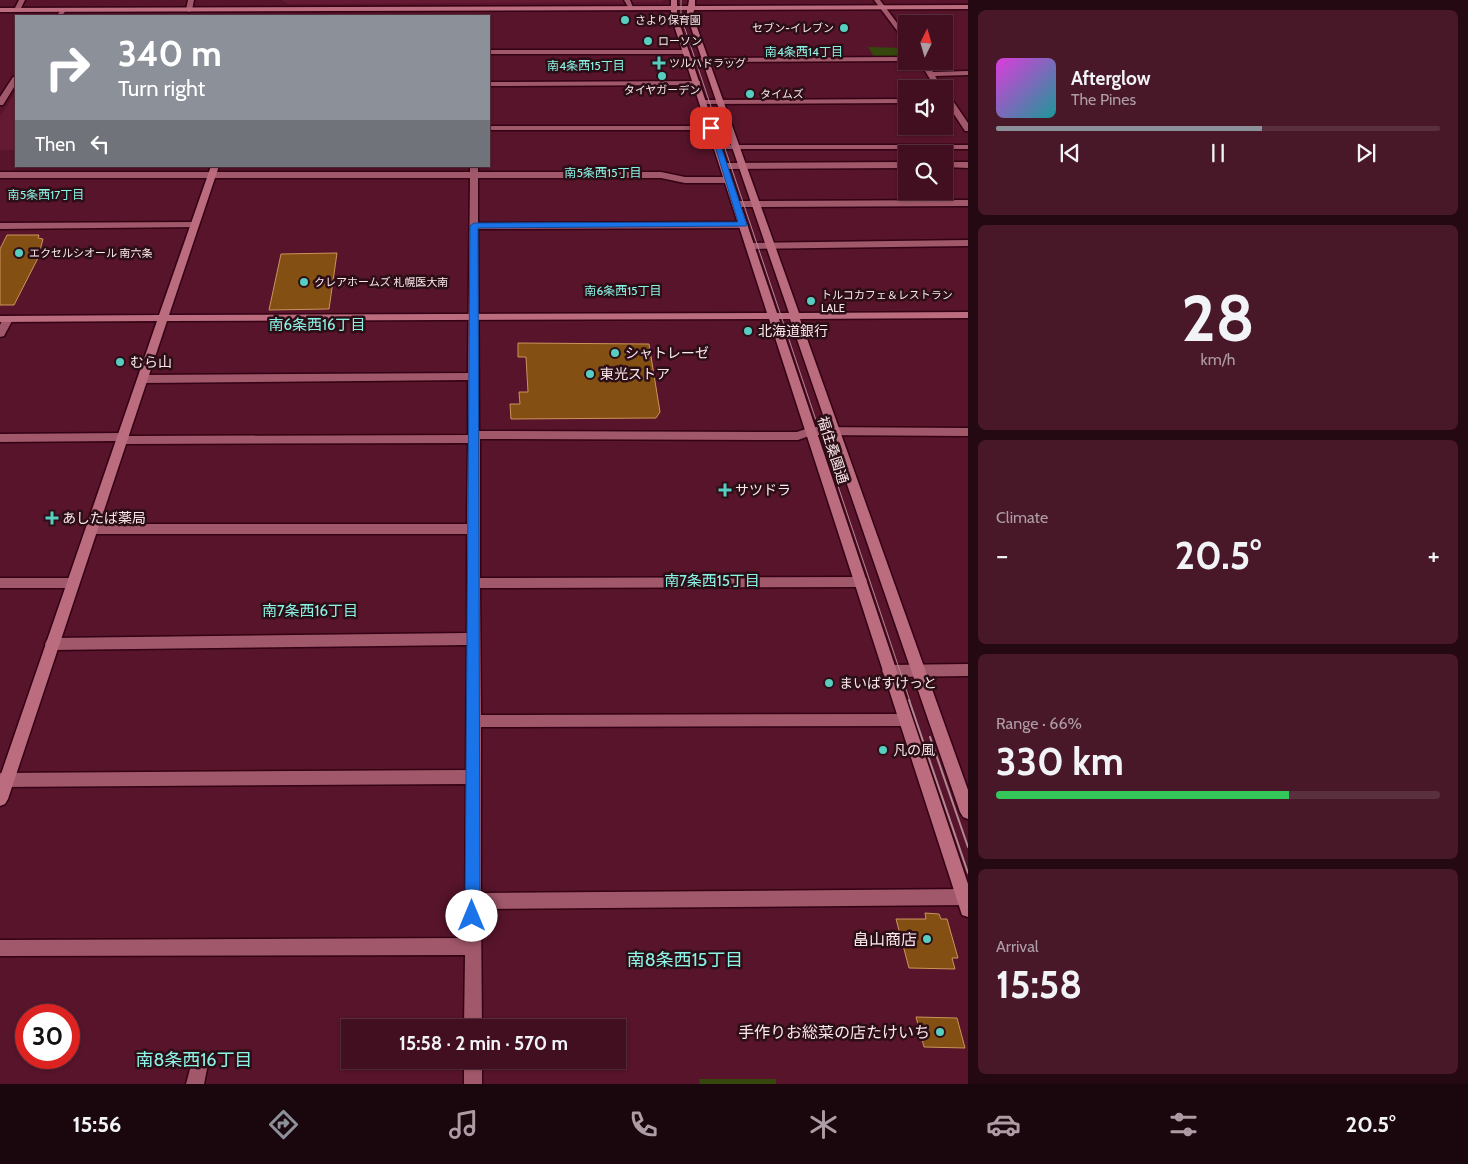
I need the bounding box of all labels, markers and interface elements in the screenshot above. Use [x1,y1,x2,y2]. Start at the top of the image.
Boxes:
place label: さより保育園 [635,13,701,27]
marker: さより保育園 [619,14,631,26]
north arrow [898,15,952,70]
map controls [898,15,953,200]
place label: セブン-イレブン [752,21,834,35]
marker: セブン-イレブン [838,22,850,34]
text: 340 m [118,32,222,75]
place label: ローソン [658,34,702,48]
icon: right [35,35,100,100]
marker: ローソン [642,35,654,47]
district label: 南4条西14丁目 [765,44,843,59]
place label: ツルハドラッグ [669,56,746,70]
marker: ツルハドラッグ [653,57,665,69]
district label: 南4条西15丁目 [547,58,625,73]
text: Afterglow [1071,67,1151,90]
marker: タイヤガーデン [656,70,668,82]
text: Turn right [118,75,205,102]
button: sound [898,80,953,135]
place label: タイヤガーデン [624,83,700,97]
place label: タイムズ [760,87,804,101]
marker: タイムズ [744,88,756,100]
text: The Pines [1071,90,1136,109]
pin [690,107,732,149]
icon: arrive [697,114,725,142]
icon: left [86,130,114,158]
text: Then [35,133,76,156]
icon: previous [1056,139,1084,167]
icon: pause [1204,139,1232,167]
icon: next [1352,139,1380,167]
button: search [898,145,953,200]
district label: 南5条西15丁目 [565,165,641,180]
district label: 南5条西17丁目 [8,187,84,202]
place label: エクセルシオール 南六条 [29,246,152,260]
marker: エクセルシオール 南六条 [13,247,25,259]
place label: クレアホームズ 札幌医大南 [314,275,448,289]
marker: クレアホームズ 札幌医大南 [298,276,310,288]
text: 28 [1181,278,1255,357]
district label: 南6条西15丁目 [584,283,662,298]
place label: トルコカフェ＆レストラン LALE [821,288,953,315]
marker: トルコカフェ＆レストラン LALE [805,295,817,307]
district label: 南6条西16丁目 [269,316,365,334]
place label: 北海道銀行 [758,322,828,340]
marker: 北海道銀行 [742,325,754,337]
place label: シャトレーゼ [625,344,709,362]
marker: シャトレーゼ [609,347,621,359]
text: km/h [1200,350,1236,369]
place label: むら山 [130,353,172,371]
marker: むら山 [114,356,126,368]
place label: 東光ストア [600,365,670,383]
marker: 東光ストア [584,368,596,380]
street label: 福住桑園通 [814,414,852,486]
place label: サツドラ [735,481,791,499]
marker: サツドラ [719,484,731,496]
text: Climate [996,508,1048,527]
place label: あしたば薬局 [62,509,146,527]
marker: あしたば薬局 [46,512,58,524]
text: 20.5° [1175,532,1261,579]
text: − [996,538,1008,572]
text: + [1428,538,1440,572]
district label: 南7条西15丁目 [664,572,760,590]
district label: 南7条西16丁目 [262,602,358,620]
place label: まいばすけっと [839,674,937,692]
marker: まいばすけっと [823,677,835,689]
text: Range · 66% [996,714,1082,733]
text: 330 km [996,738,1124,785]
place label: 凡の風 [893,741,935,759]
marker: 凡の風 [877,744,889,756]
position arrow [445,889,497,941]
place label: 畠山商店 [853,930,917,949]
marker: 畠山商店 [921,933,933,945]
text: Arrival [996,937,1039,956]
district label: 南8条西15丁目 [627,949,743,971]
text: 15:58 [996,961,1082,1008]
speed limit sign: 30 [15,1004,80,1069]
place label: 手作りお総菜の店たけいち [738,1023,930,1042]
marker: 手作りお総菜の店たけいち [934,1026,946,1038]
text: 15:58 · 2 min · 570 m [399,1032,568,1055]
district label: 南8条西16丁目 [136,1049,253,1071]
icon: directions [266,1107,301,1142]
icon: music [446,1107,481,1142]
icon: phone [626,1107,661,1142]
icon: climate [806,1107,841,1142]
icon: car [986,1107,1021,1142]
icon: filters [1166,1107,1201,1142]
text: 15:56 [72,1111,121,1138]
text: 20.5° [1346,1111,1396,1138]

